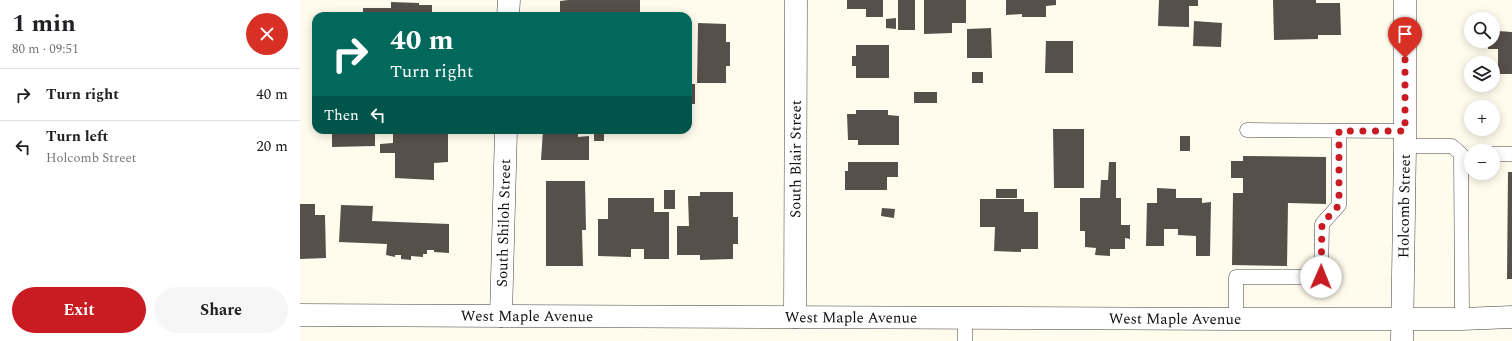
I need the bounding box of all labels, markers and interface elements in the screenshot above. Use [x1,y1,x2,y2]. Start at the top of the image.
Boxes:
text: 1 min [12,6,76,42]
map controls [1464,12,1500,180]
button: search [1464,12,1500,48]
button: close [246,13,288,55]
pin [1388,17,1422,58]
text: 40 m [390,19,454,62]
icon: arrive [1394,23,1416,45]
icon: right [324,28,376,80]
text: 80 m · 09:51 [12,39,78,59]
button: layers [1464,56,1500,92]
text: Turn right [390,58,473,85]
text: Turn right [46,83,119,106]
text: 40 m [256,83,288,106]
icon: right [12,84,34,106]
street label: South Blair Street [784,100,807,218]
button: + [1464,100,1500,136]
text: Then [324,104,359,127]
icon: left [367,104,389,126]
text: Turn left [46,125,108,148]
text: 20 m [256,135,288,158]
icon: left [12,136,34,158]
button: − [1464,144,1500,180]
text: Holcomb Street [46,148,136,168]
street label: Holcomb Street [1392,154,1416,258]
street label: South Shiloh Street [490,159,517,288]
position arrow [1300,256,1342,298]
button: Exit [12,287,146,333]
button: Share [154,287,288,333]
street label: West Maple Avenue [461,304,593,328]
street label: West Maple Avenue [785,306,917,329]
street label: West Maple Avenue [1109,307,1241,331]

